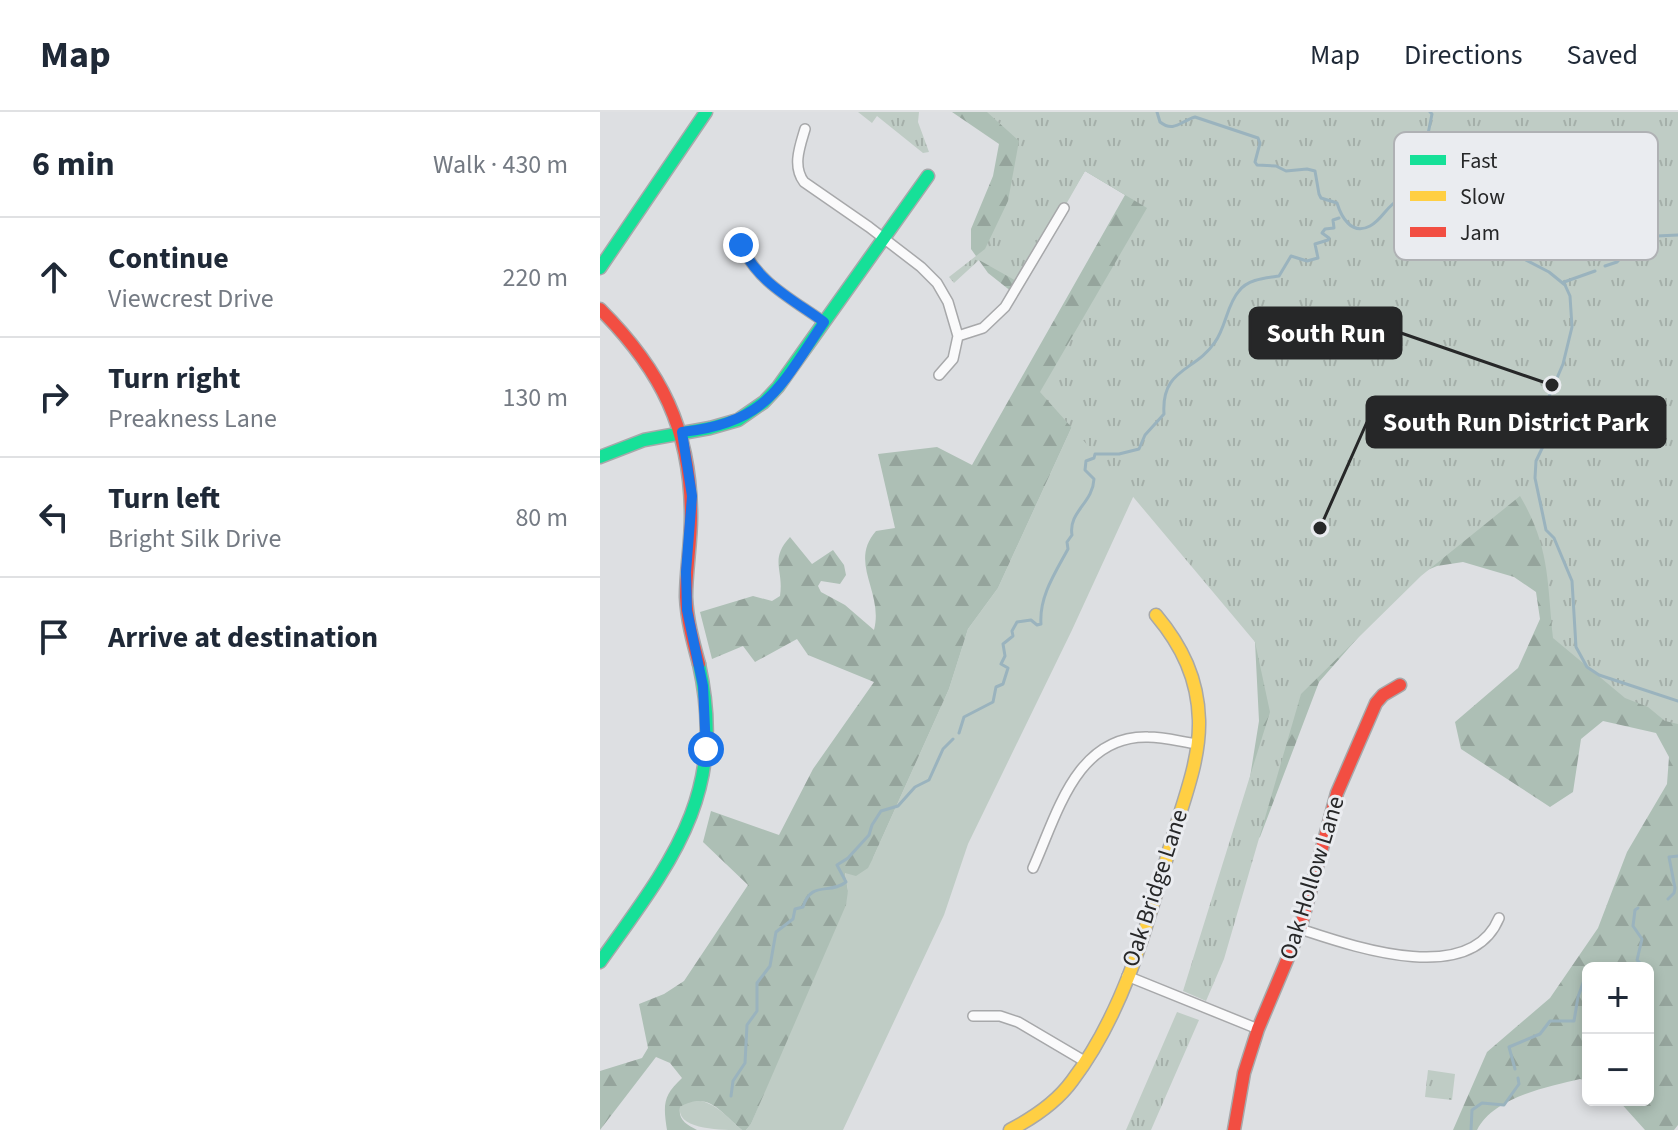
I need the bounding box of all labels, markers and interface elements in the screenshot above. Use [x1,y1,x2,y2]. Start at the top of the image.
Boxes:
text: Map [40,28,111,82]
text: Map [1310,35,1360,75]
text: Directions [1404,35,1523,75]
text: Saved [1567,35,1638,75]
legend [1394,132,1658,260]
text: 6 min [32,140,115,189]
text: Fast [1460,145,1498,177]
text: Walk · 430 m [433,146,568,183]
text: Slow [1460,181,1505,213]
text: Jam [1460,217,1500,249]
route end [723,227,759,263]
text: Continue [108,237,229,280]
icon: ahead [32,255,76,299]
text: 220 m [502,259,568,296]
text: Viewcrest Drive [108,280,274,317]
callout: South Run [1250,308,1401,358]
text: South Run [1266,315,1386,352]
text: Turn right [108,357,240,400]
icon: right [32,375,76,419]
text: 130 m [502,379,568,416]
callout: South Run District Park [1367,397,1665,447]
text: Preakness Lane [108,400,277,437]
text: South Run District Park [1383,404,1650,441]
text: Turn left [108,477,220,520]
icon: left [32,495,76,539]
text: 80 m [515,499,568,536]
text: Bright Silk Drive [108,520,281,557]
icon: arrive [32,615,76,659]
text: Arrive at destination [108,616,378,659]
route start [688,731,724,767]
street label: Oak Hollow Lane [1271,792,1353,964]
street label: Oak Bridge Lane [1113,805,1197,971]
map controls [1582,962,1654,1106]
button: + [1582,962,1654,1034]
button: − [1582,1034,1654,1106]

